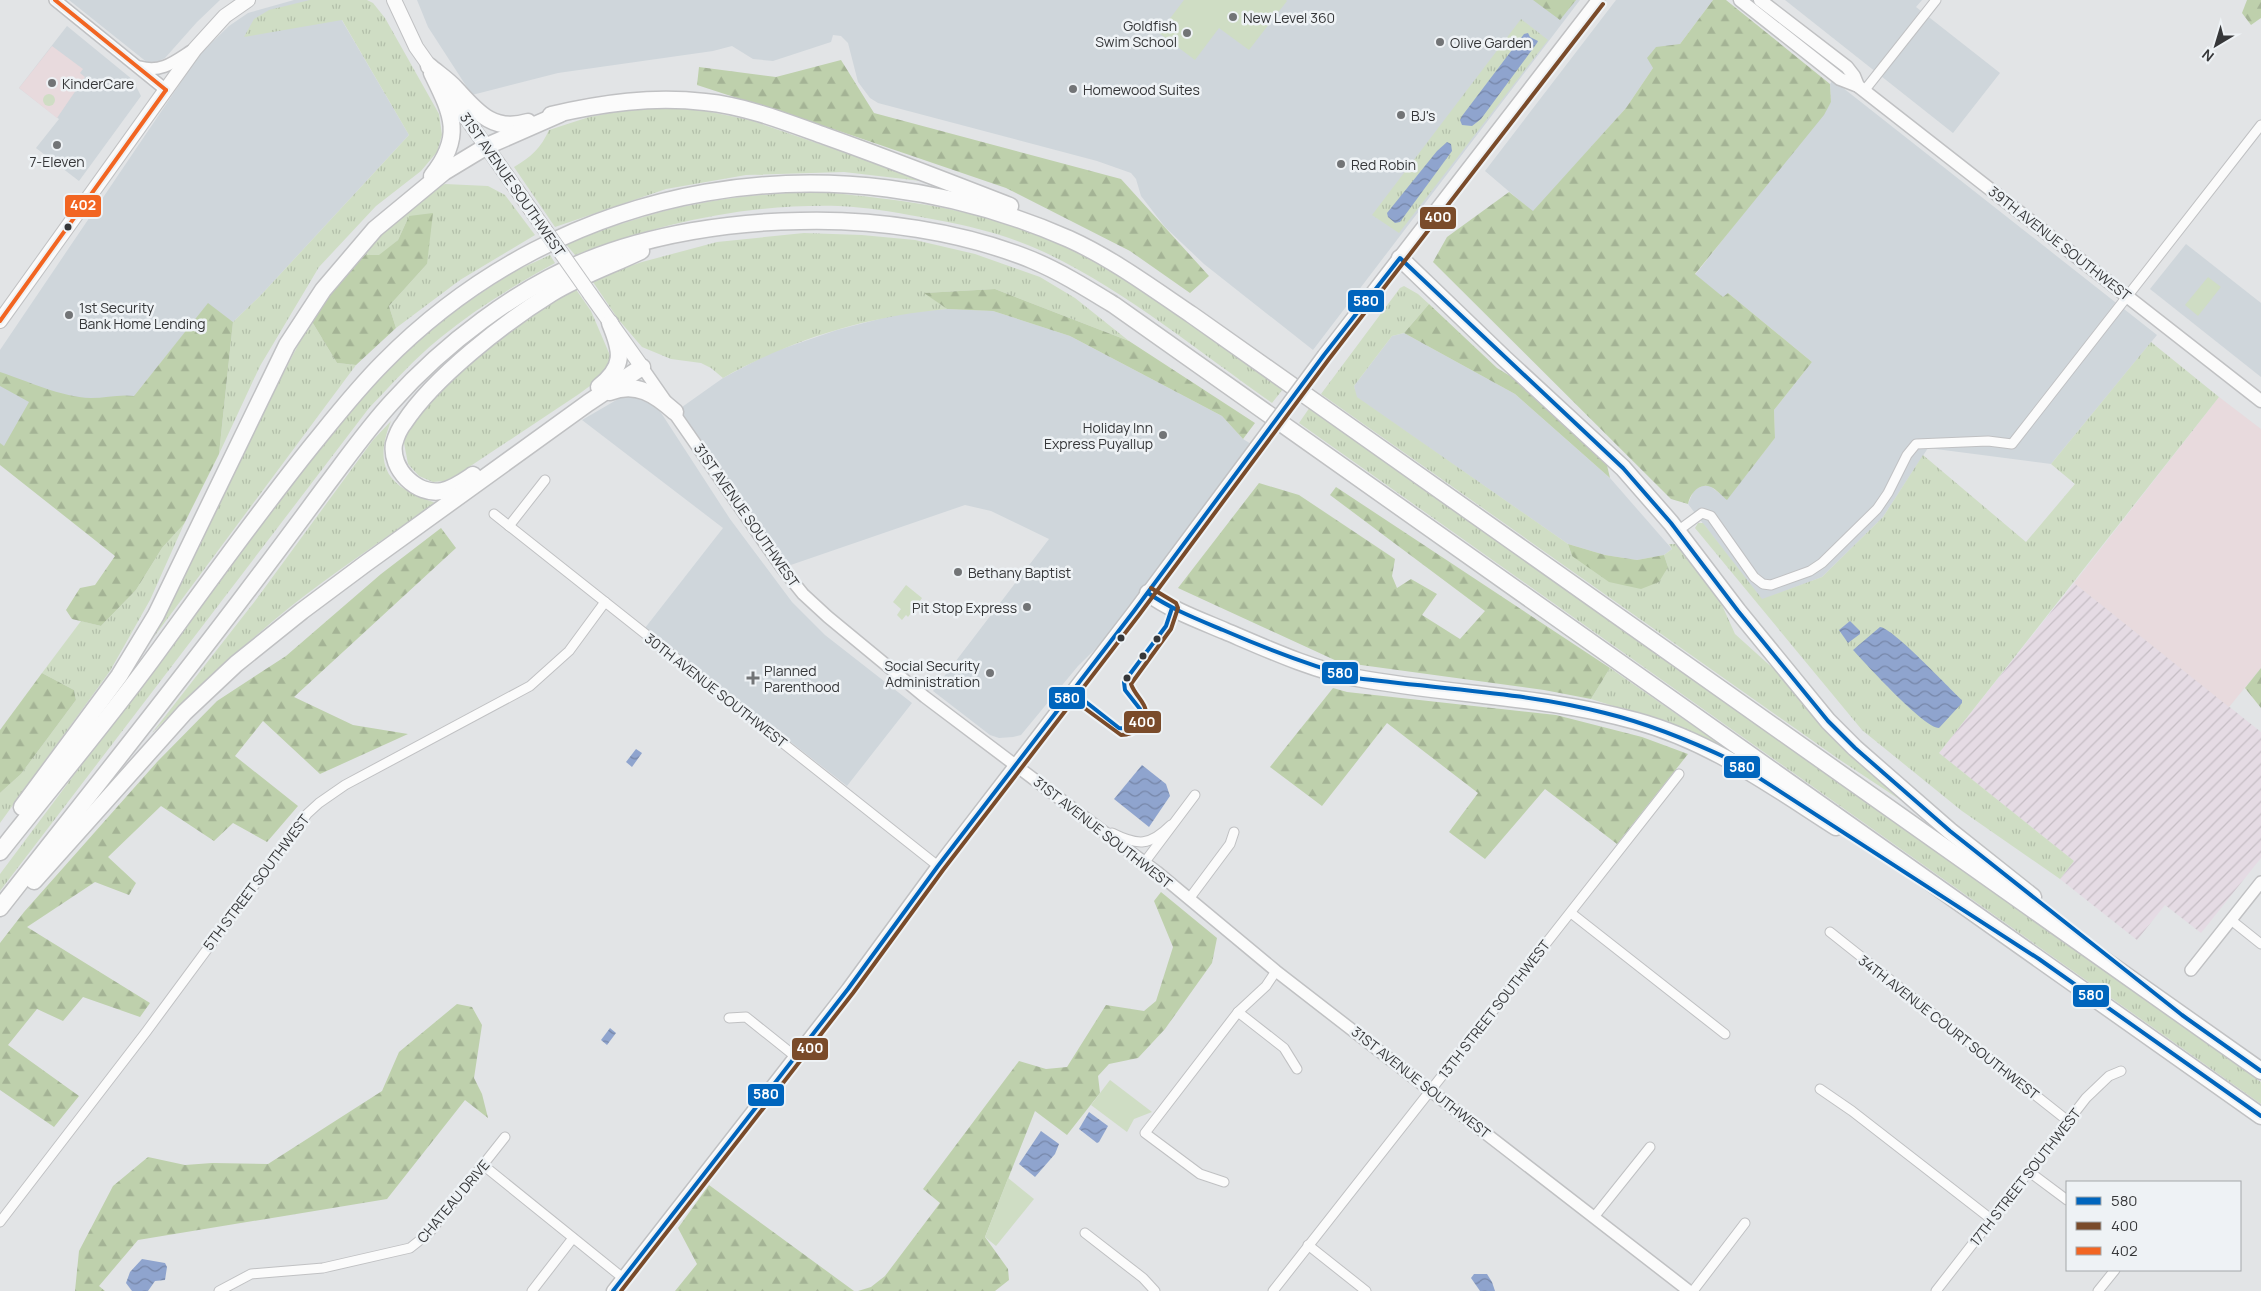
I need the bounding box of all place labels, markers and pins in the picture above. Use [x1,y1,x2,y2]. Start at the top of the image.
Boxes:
place label: New Level 360 [1243,8,1335,27]
marker: New Level 360 [1227,11,1239,23]
place label: Goldfish Swim School [1095,16,1177,51]
marker: Goldfish Swim School [1181,27,1193,39]
place label: Olive Garden [1450,33,1532,52]
marker: Olive Garden [1434,36,1446,48]
place label: KinderCare [62,74,134,93]
marker: KinderCare [46,77,58,89]
place label: Homewood Suites [1083,80,1200,99]
marker: Homewood Suites [1067,83,1079,95]
place label: BJ's [1411,106,1435,125]
marker: BJ's [1395,109,1407,121]
marker: 7-Eleven [51,139,63,151]
place label: 7-Eleven [30,152,85,171]
place label: Red Robin [1351,155,1416,174]
marker: Red Robin [1335,158,1347,170]
unlabelled marker [63,222,73,232]
place label: 1st Security Bank Home Lending [79,298,206,333]
marker: 1st Security Bank Home Lending [63,309,75,321]
place label: Holiday Inn Express Puyallup [1044,418,1153,453]
marker: Holiday Inn Express Puyallup [1157,429,1169,441]
place label: Bethany Baptist [968,563,1072,582]
marker: Bethany Baptist [952,566,964,578]
place label: Pit Stop Express [912,598,1017,617]
marker: Pit Stop Express [1021,601,1033,613]
unlabelled marker [1116,633,1126,643]
unlabelled marker [1152,634,1162,644]
unlabelled marker [1138,651,1148,661]
place label: Social Security Administration [884,656,981,691]
place label: Planned Parenthood [764,661,840,696]
marker: Social Security Administration [984,667,996,679]
marker: Planned Parenthood [746,671,760,685]
unlabelled marker [1122,673,1132,683]

